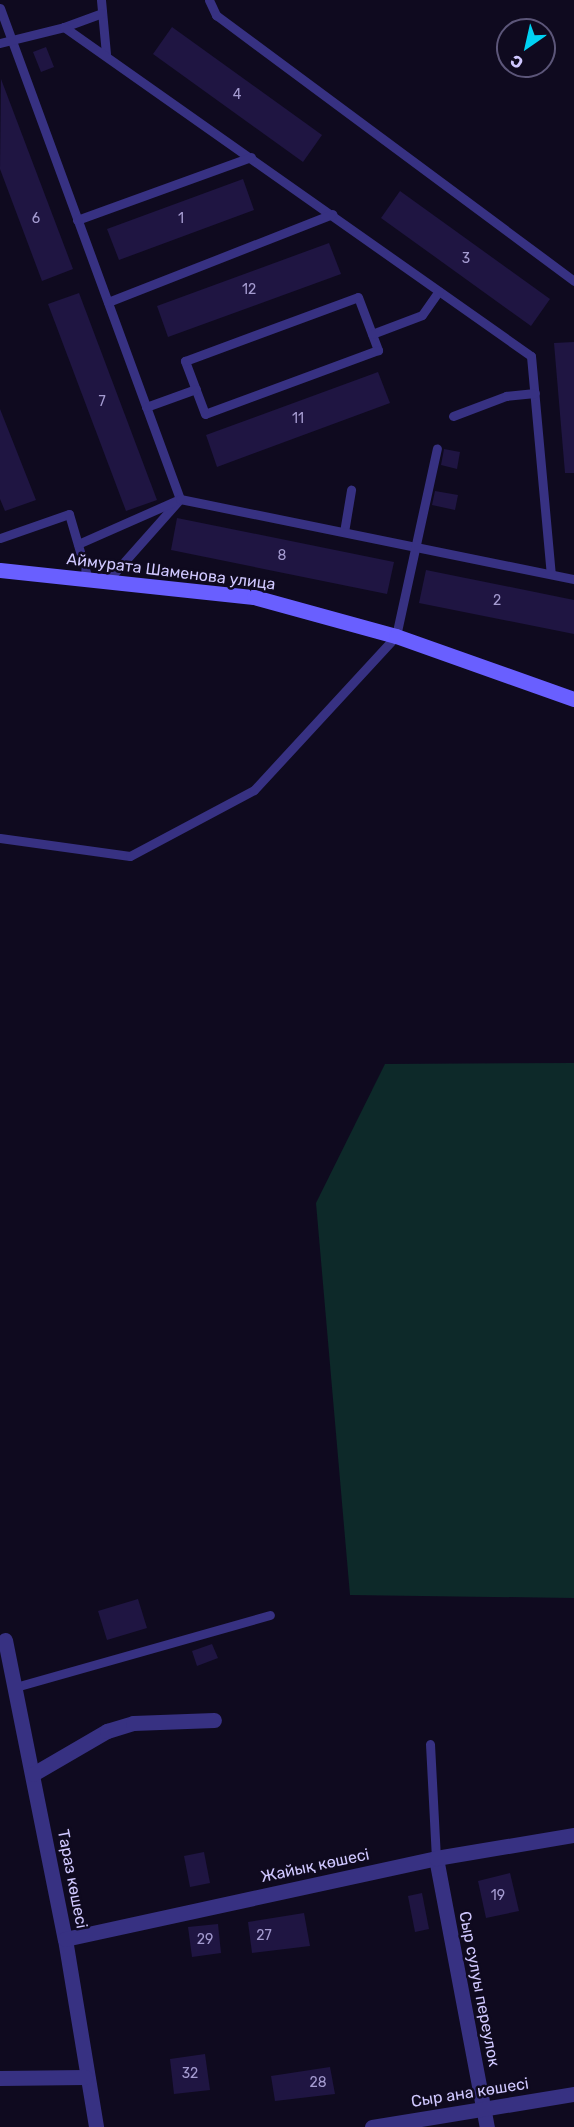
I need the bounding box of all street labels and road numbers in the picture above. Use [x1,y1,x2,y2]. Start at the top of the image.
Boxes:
street label: Аймурата Шаменова улица [66,550,276,594]
street label: Тараз көшесі [53,1828,91,1930]
street label: Жайық көшесі [259,1845,371,1887]
street label: Сыр сулуы переулок [455,1910,503,2068]
street label: Сыр ана көшесі [410,2074,530,2112]

